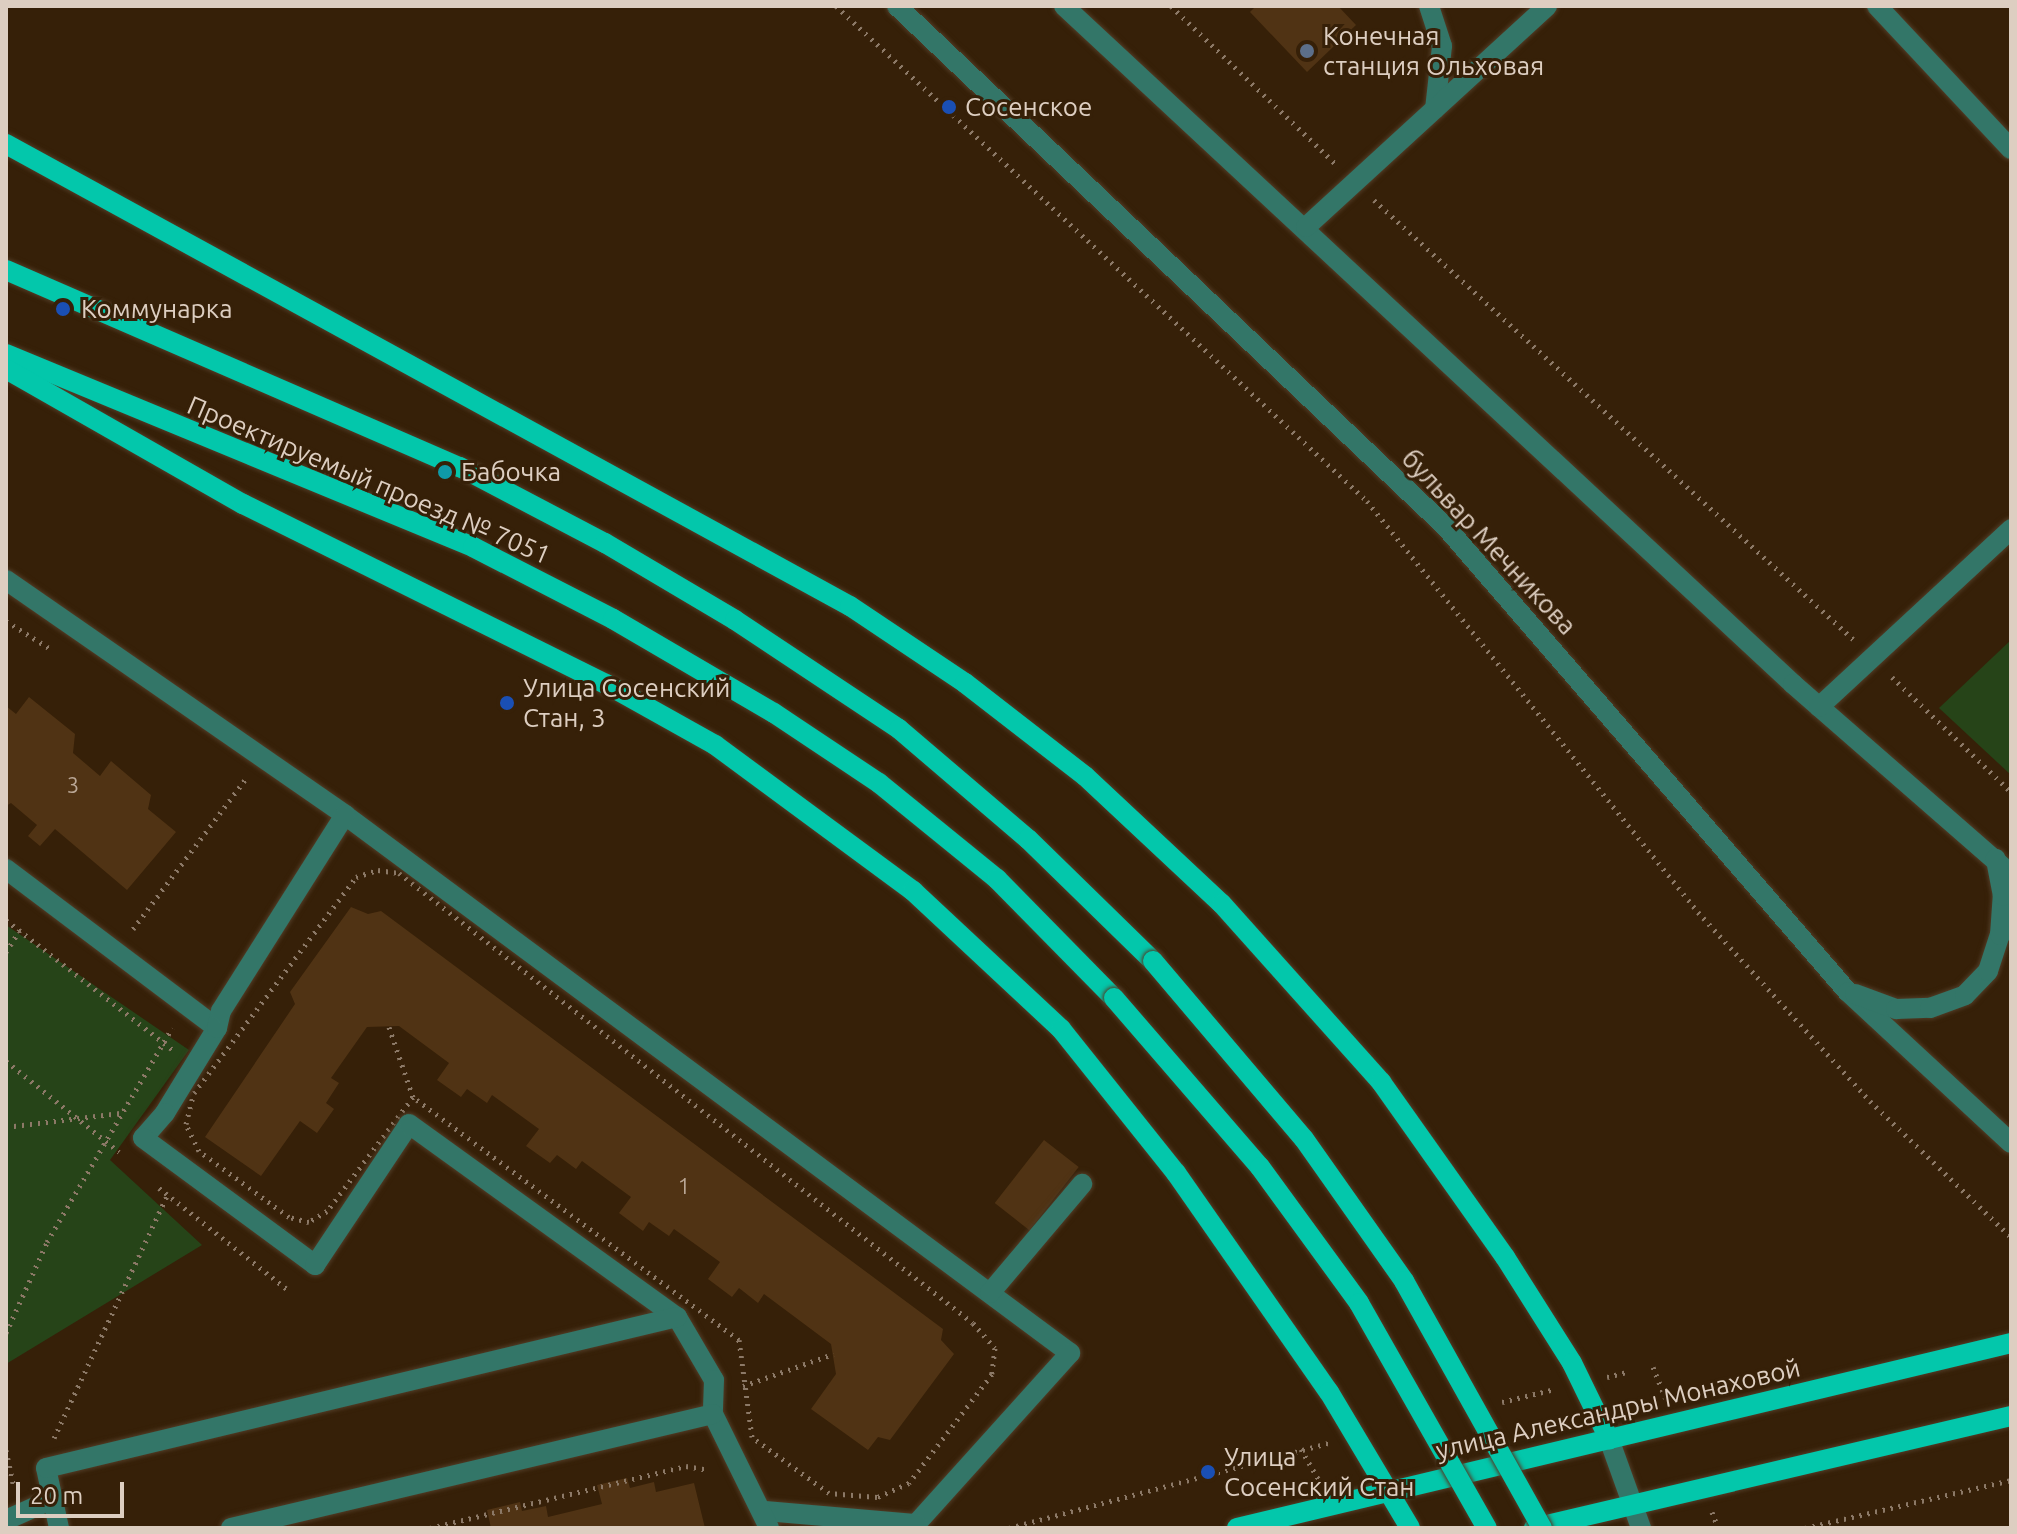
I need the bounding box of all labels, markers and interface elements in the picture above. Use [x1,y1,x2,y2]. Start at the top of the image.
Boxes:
place label: Конечная станция Ольховая [1323,20,1544,82]
marker: Конечная станция Ольховая [1298,42,1316,60]
place label: Сосенское [965,91,1092,123]
marker: Сосенское [940,98,958,116]
place label: Коммунарка [81,293,233,325]
marker: Коммунарка [52,298,74,320]
street label: Проектируемый проезд № 7051 [183,389,555,571]
street label: бульвар Мечникова [1395,443,1583,641]
place label: Бабочка [461,456,561,488]
marker: Бабочка [436,463,454,481]
place label: Улица Сосенский Стан, 3 [523,672,730,734]
marker: Улица Сосенский Стан, 3 [498,694,516,712]
house number: 3 [67,772,79,798]
house number: 1 [678,1173,690,1199]
street label: улица Александры Монаховой [1433,1352,1803,1466]
place label: Улица Сосенский Стан [1224,1441,1415,1502]
marker: Улица Сосенский Стан [1199,1463,1217,1481]
scale bar [20,1466,128,1516]
text: 20 m [30,1482,83,1509]

